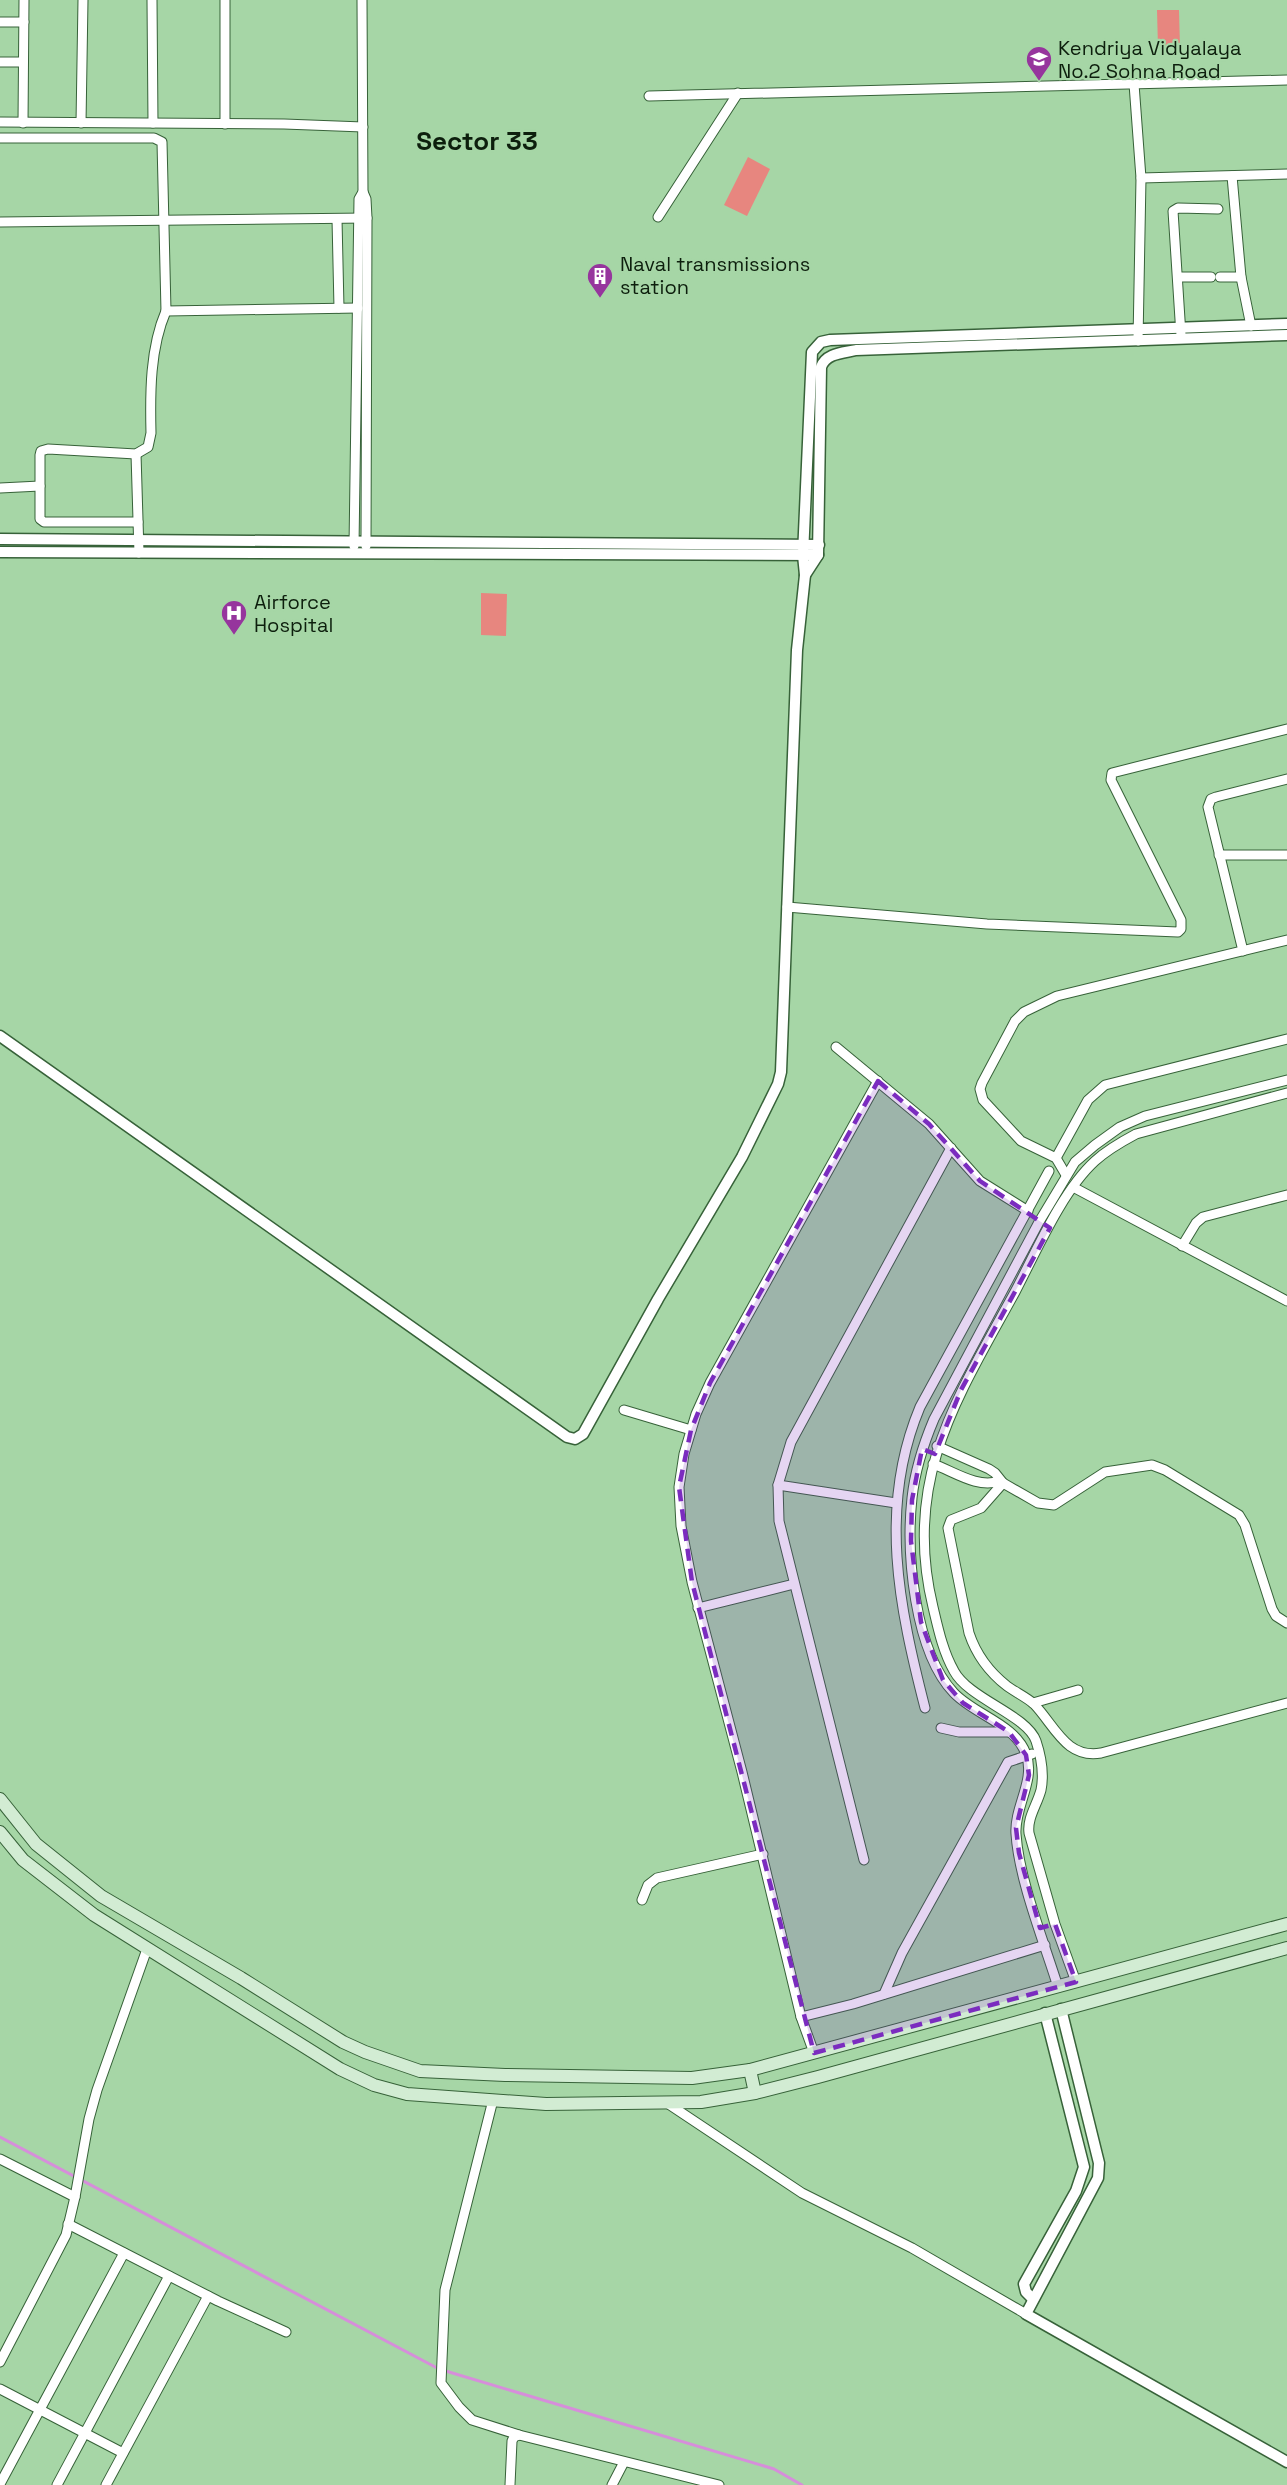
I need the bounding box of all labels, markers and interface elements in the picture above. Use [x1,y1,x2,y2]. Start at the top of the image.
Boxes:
place label: Kendriya Vidyalaya No.2 Sohna Road [1058,35,1242,84]
school or university icon: Kendriya Vidyalaya No.2 Sohna Road [1024,44,1054,82]
district label: Sector 33 [416,124,538,158]
place label: Naval transmissions station [620,251,810,300]
building icon: Naval transmissions station [585,261,615,299]
place label: Airforce Hospital [254,589,333,638]
hospital icon: Airforce Hospital [219,598,249,636]

